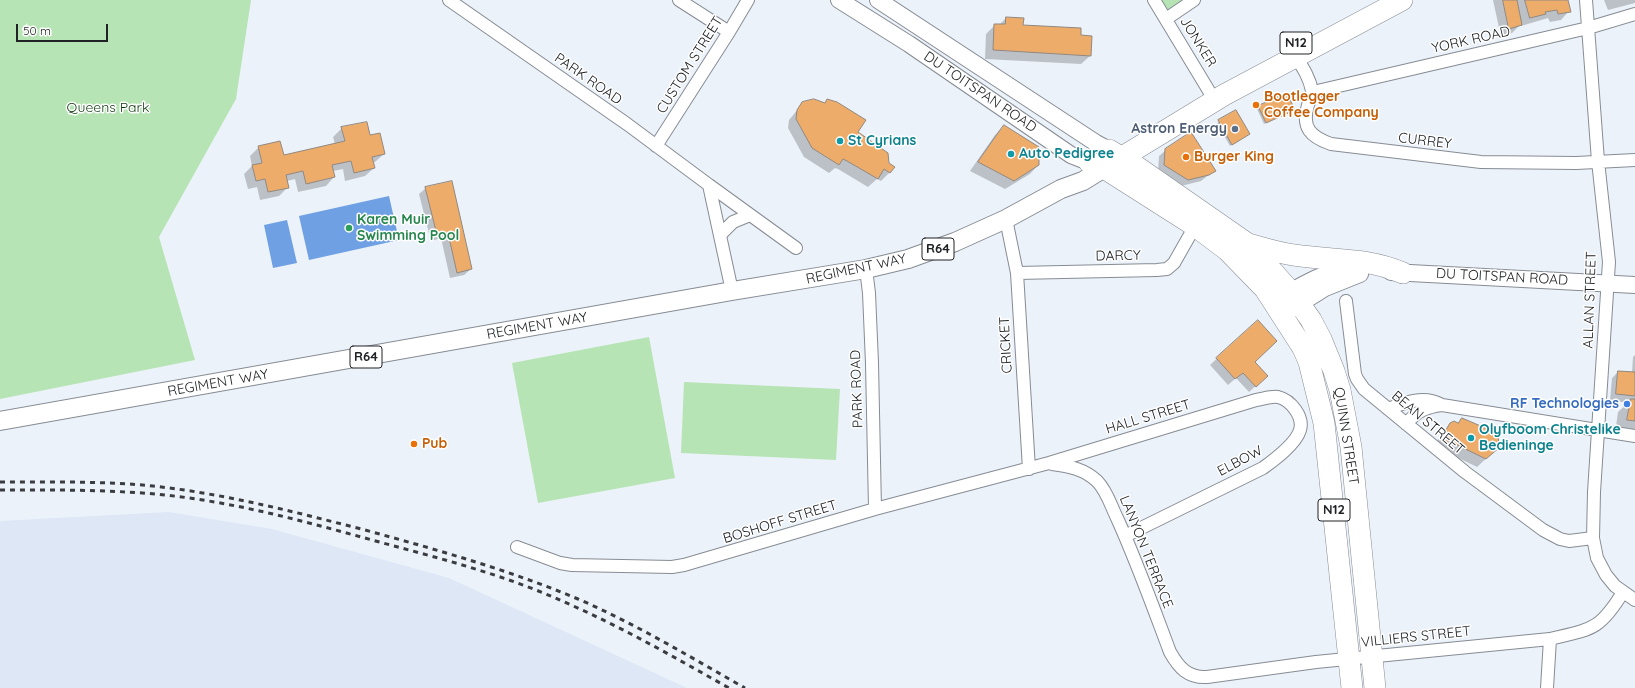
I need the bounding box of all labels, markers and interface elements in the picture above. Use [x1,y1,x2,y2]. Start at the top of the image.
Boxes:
street label: CUSTOM STREET [653,13,727,117]
street label: JONKER [1176,14,1220,70]
scale bar [18,16,110,42]
text: 50 m [23,23,51,38]
street label: YORK ROAD [1430,23,1512,57]
road number: N12 [1280,32,1312,54]
street label: DU TOITSPAN ROAD [920,48,1040,136]
street label: PARK ROAD [551,50,625,108]
place label: Bootlegger Coffee Company [1264,89,1379,122]
park label: Queens Park [67,100,149,116]
marker: Bootlegger Coffee Company [1251,100,1261,110]
place label: Astron Energy [1131,121,1227,137]
marker: Astron Energy [1230,124,1240,134]
street label: CURREY [1397,129,1453,153]
place label: St Cyrians [848,133,916,149]
marker: St Cyrians [835,136,845,146]
place label: Auto Pedigree [1019,146,1114,162]
marker: Auto Pedigree [1006,149,1016,159]
place label: Burger King [1194,149,1274,165]
marker: Burger King [1181,152,1191,162]
place label: Karen Muir Swimming Pool [357,212,459,244]
marker: Karen Muir Swimming Pool [344,223,354,233]
road number: R64 [922,238,954,260]
street label: DARCY [1095,247,1141,265]
street label: REGIMENT WAY [804,250,908,288]
street label: ALLAN STREET [1580,251,1600,349]
street label: DU TOITSPAN ROAD [1435,265,1569,289]
street label: REGIMENT WAY [485,309,589,343]
street label: CRICKET [996,316,1016,374]
road number: R64 [350,346,382,368]
street label: PARK ROAD [847,349,867,429]
street label: REGIMENT WAY [166,366,270,400]
street label: QUINN STREET [1330,386,1362,486]
street label: BEAN STREET [1388,388,1468,458]
street label: HALL STREET [1104,396,1192,438]
place label: RF Technologies [1510,396,1619,412]
marker: RF Technologies [1622,399,1632,409]
place label: Olyfboom Christelike Bedieninge [1479,422,1621,454]
marker: Olyfboom Christelike Bedieninge [1466,433,1476,443]
place label: Pub [422,436,447,452]
marker: Pub [409,439,419,449]
street label: ELBOW [1215,442,1265,480]
street label: LANYON TERRACE [1116,493,1176,611]
street label: BOSHOFF STREET [721,497,839,547]
road number: N12 [1318,499,1350,521]
street label: VILLIERS STREET [1360,623,1472,651]

